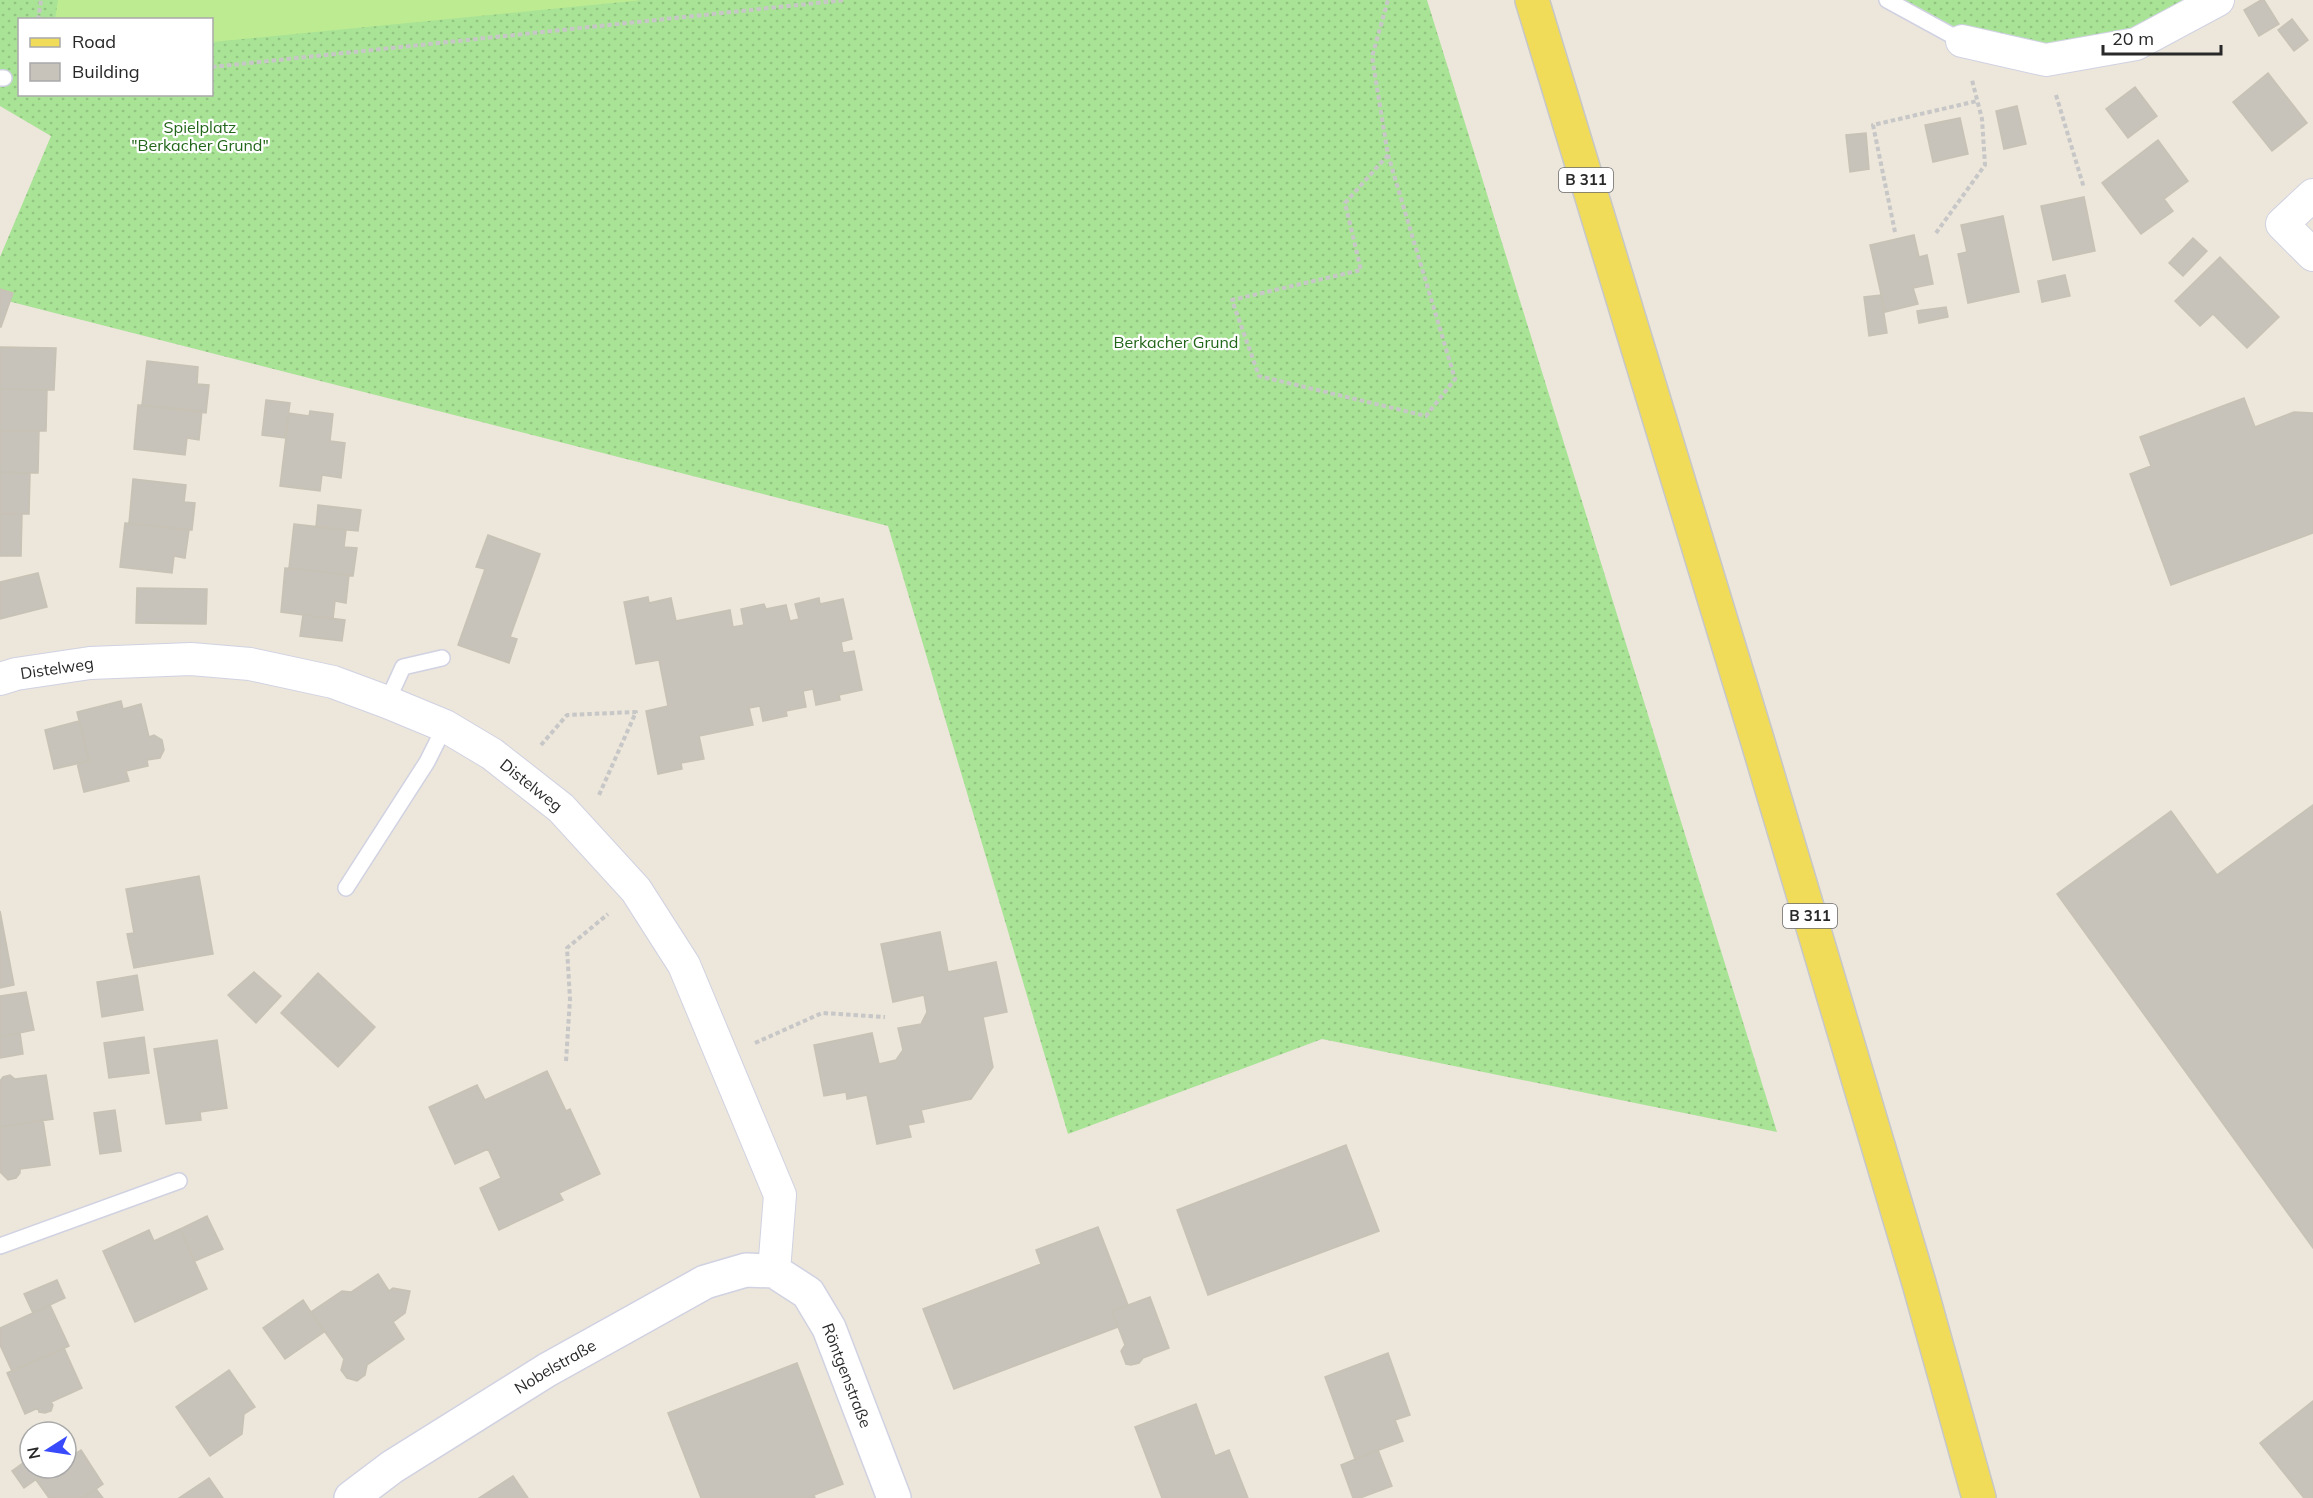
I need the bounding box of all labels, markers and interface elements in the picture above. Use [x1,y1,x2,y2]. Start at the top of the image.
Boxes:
legend [18,18,213,96]
scale bar [2103,18,2222,56]
text: 20 m [2112,27,2154,50]
text: Road [72,30,116,53]
text: Building [72,60,140,83]
park label: Spielplatz "Berkacher Grund" [131,117,269,155]
road number: B 311 [1559,168,1613,192]
park label: Berkacher Grund [1114,332,1238,352]
street label: Distelweg [19,653,95,683]
street label: Distelweg [496,754,567,816]
road number: B 311 [1783,904,1837,928]
street label: Röntgenstraße [818,1320,876,1431]
street label: Nobelstraße [511,1335,599,1398]
north arrow [18,1420,78,1480]
text: N [22,1445,44,1461]

